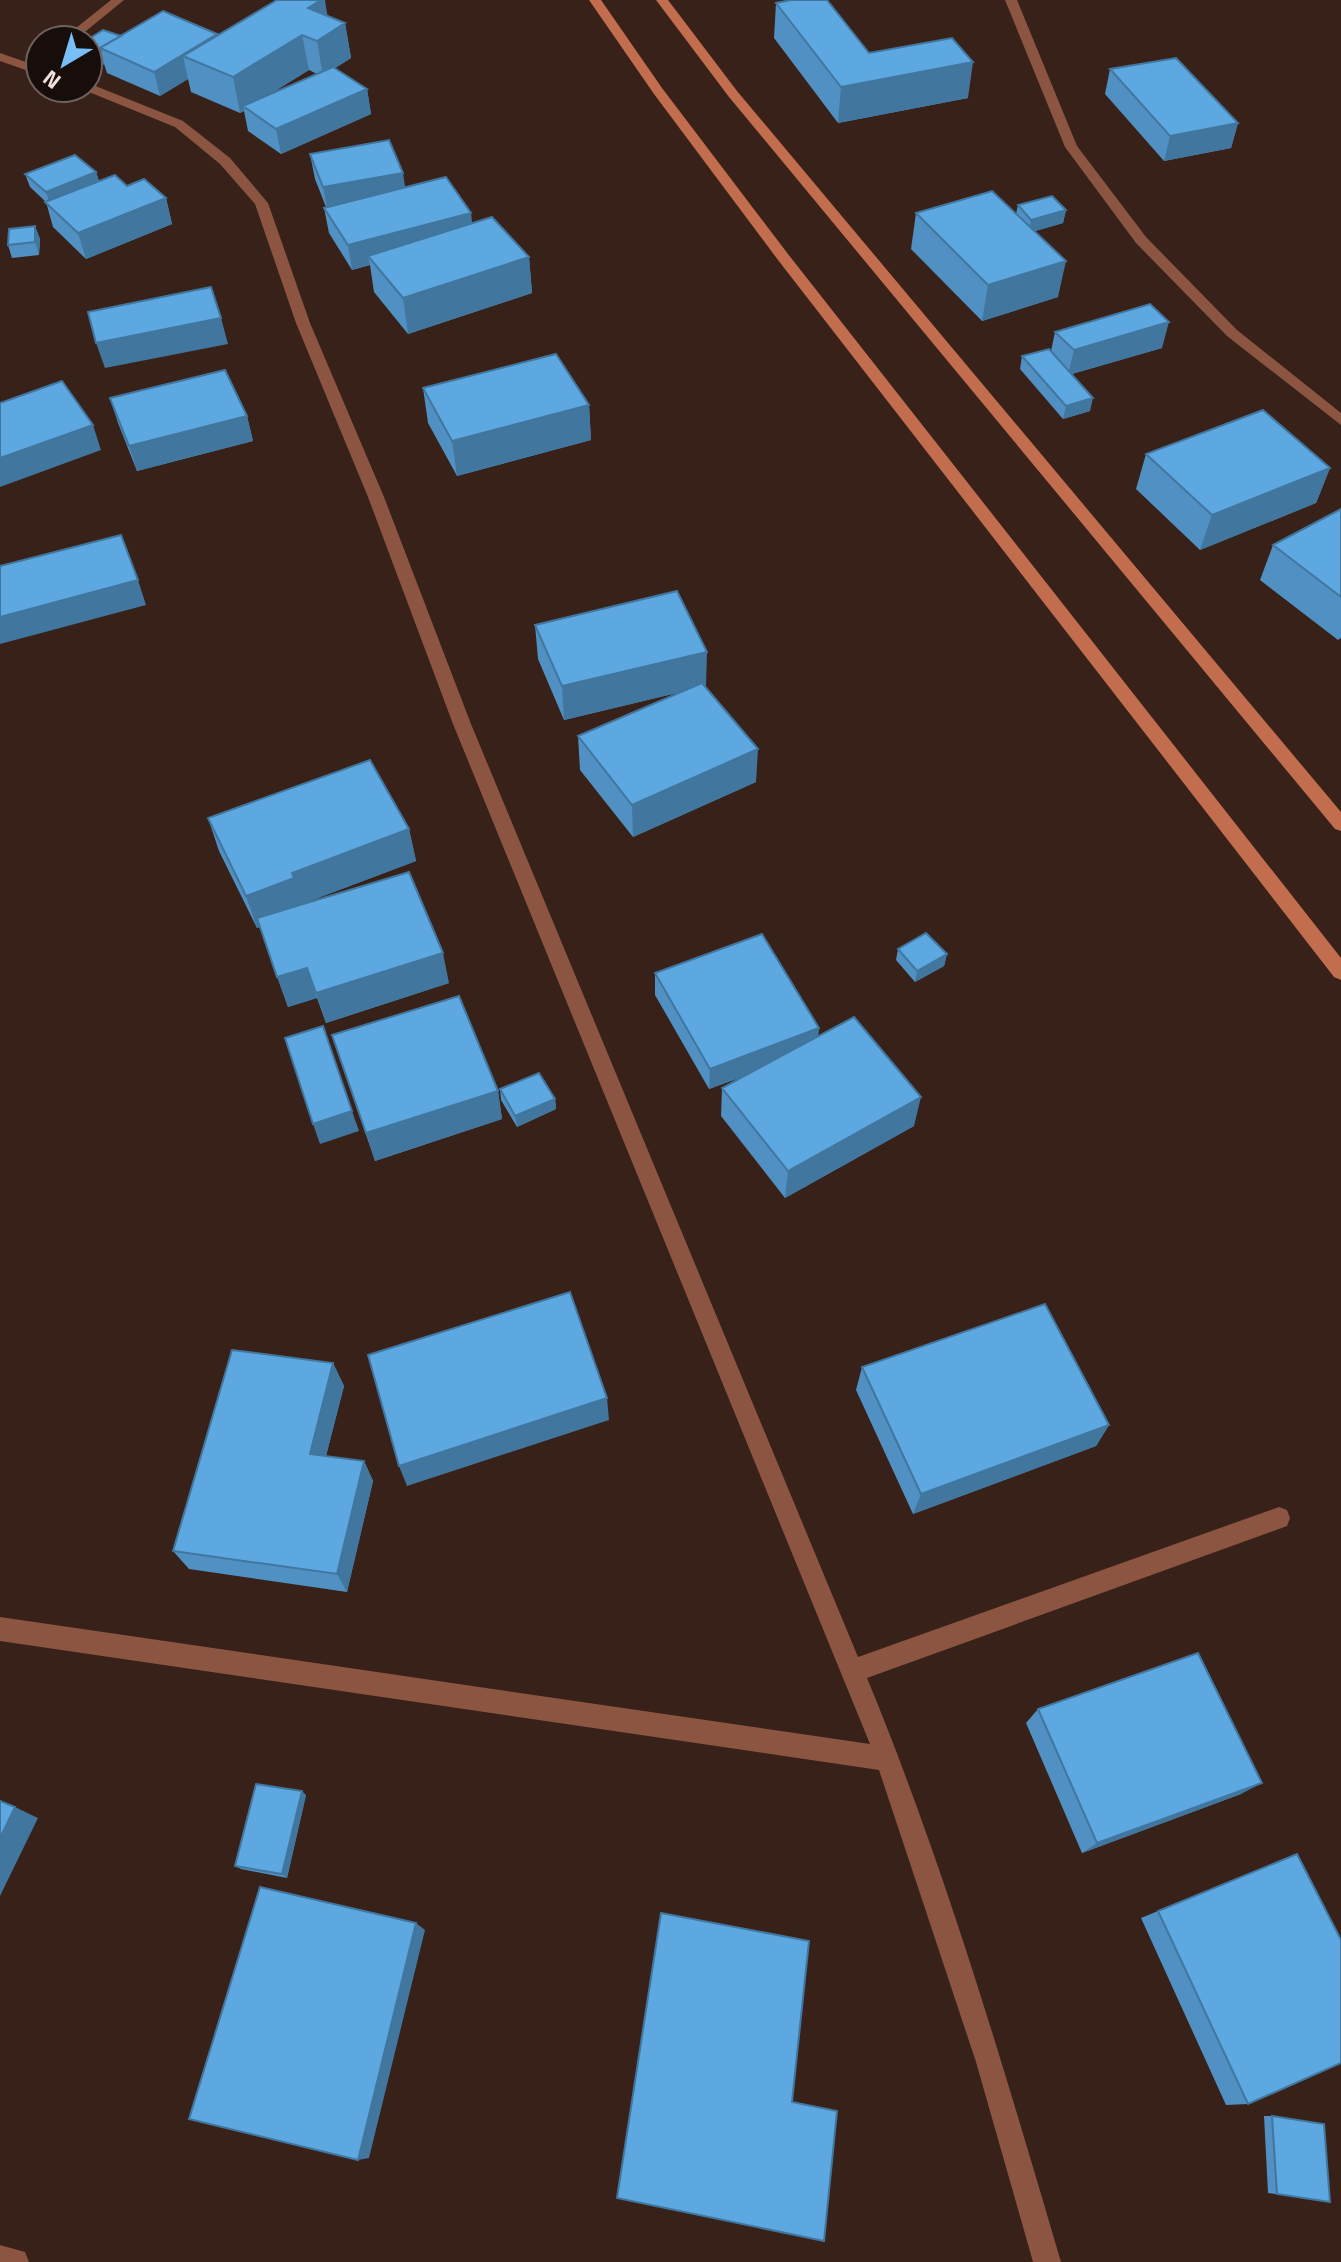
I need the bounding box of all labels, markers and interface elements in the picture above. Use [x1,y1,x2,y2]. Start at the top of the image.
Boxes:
north arrow [24,24,104,104]
text: N [35,62,68,98]

